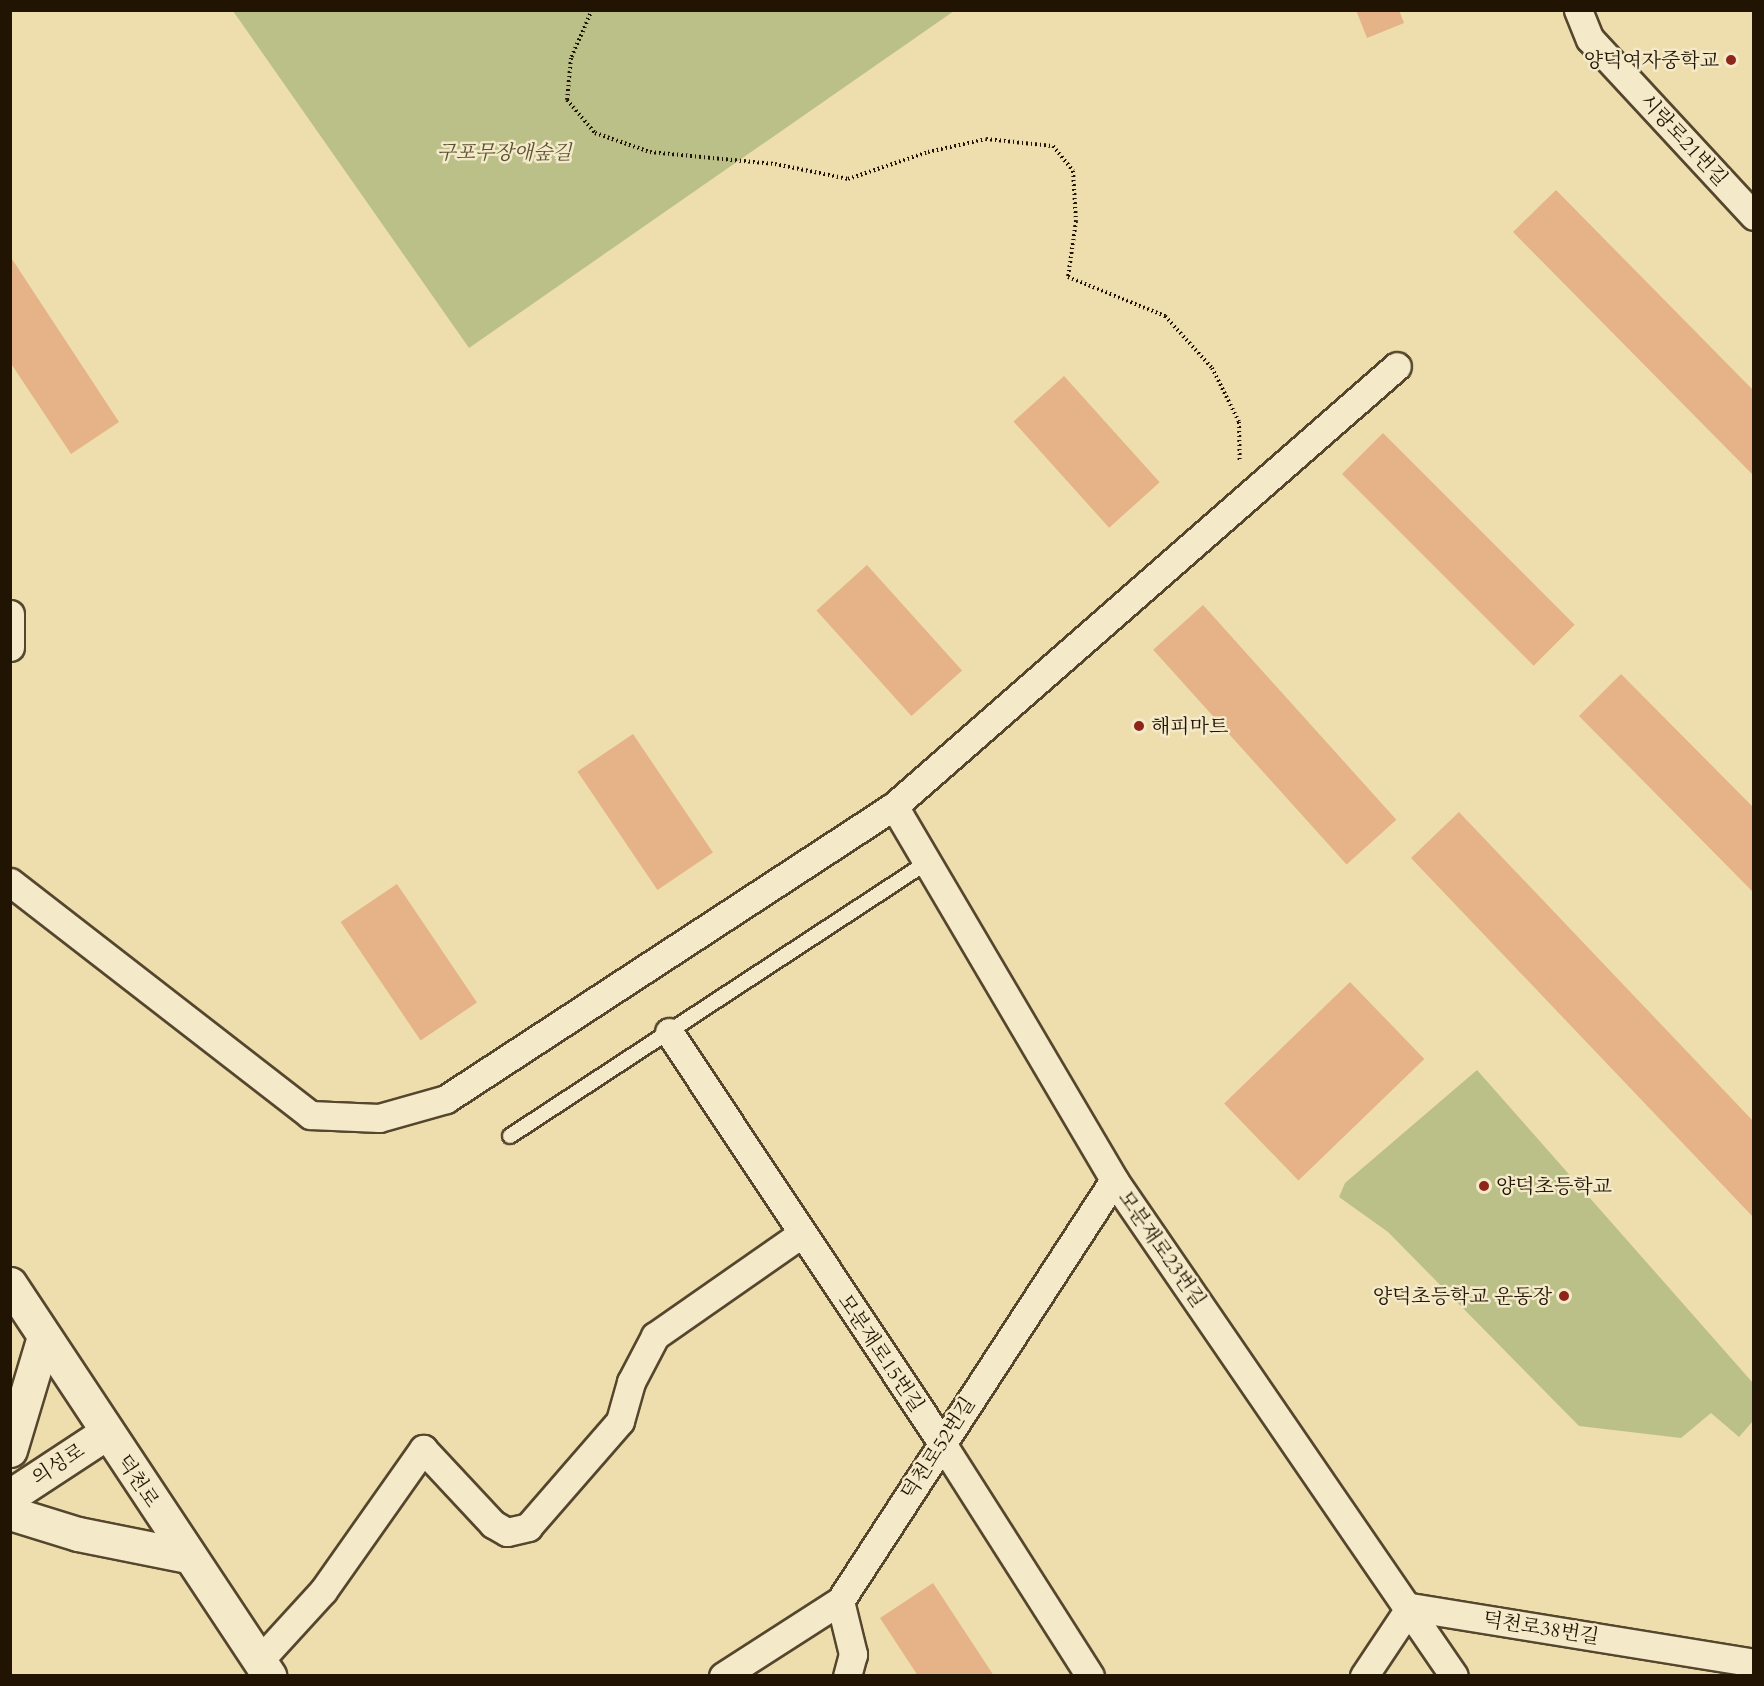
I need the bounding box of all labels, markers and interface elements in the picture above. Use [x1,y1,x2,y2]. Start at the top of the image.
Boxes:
place label: 양덕여자중학교 [1584,48,1719,72]
marker: 양덕여자중학교 [1724,53,1738,67]
street label: 시랑로21번길 [1635,89,1733,191]
park label: 구포무장애숲길 [436,140,572,164]
place label: 해피마트 [1151,714,1228,738]
marker: 해피마트 [1132,719,1146,733]
place label: 양덕초등학교 [1496,1174,1612,1198]
marker: 양덕초등학교 [1477,1179,1491,1193]
street label: 모분재로23번길 [1113,1186,1211,1312]
place label: 양덕초등학교 운동장 [1373,1284,1552,1308]
marker: 양덕초등학교 운동장 [1557,1289,1571,1303]
street label: 모분재로15번길 [833,1290,929,1416]
street label: 덕천로52번길 [896,1392,980,1504]
street label: 의성로 [27,1438,89,1490]
street label: 덕천로 [112,1450,164,1512]
street label: 덕천로38번길 [1481,1607,1601,1649]

